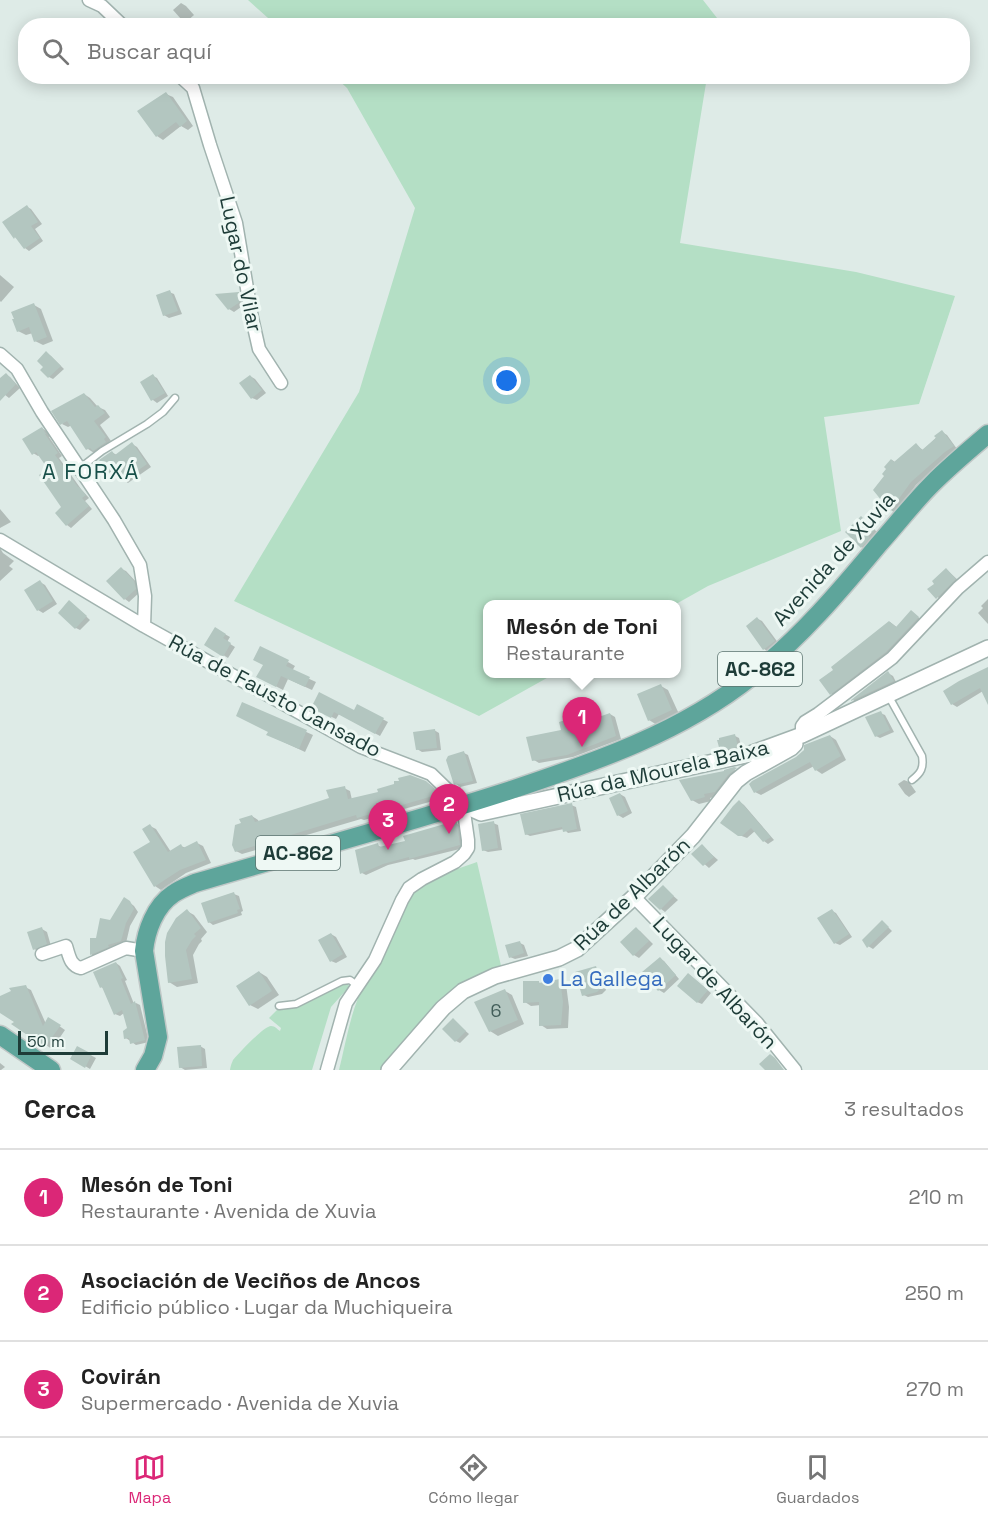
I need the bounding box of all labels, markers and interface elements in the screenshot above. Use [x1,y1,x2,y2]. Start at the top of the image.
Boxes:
search box [18,18,970,84]
icon: search [39,35,72,68]
text: Buscar aquí [87,37,212,65]
street label: Lugar do Vilar [214,194,269,334]
your location [492,366,521,395]
district label: A FORXÁ [42,457,140,485]
street label: Avenida de Xuvia [766,486,901,631]
popup [483,600,681,678]
text: Mesón de Toni [506,612,658,640]
street label: Rúa de Fausto Cansado [164,628,386,763]
text: Restaurante [506,640,625,666]
road number: AC-862 [718,652,802,686]
pin: 1 [562,698,602,747]
street label: Rúa da Mourela Baixa [554,733,771,808]
pin: 2 [430,784,468,834]
pin: 3 [368,800,408,850]
street label: Rúa de Albarón [568,831,696,956]
road number: AC-862 [256,836,340,870]
street label: Lugar de Albarón [647,911,784,1055]
place label: La Gallega [560,965,663,992]
marker: La Gallega [541,972,555,986]
house number: 6 [490,999,502,1022]
scale bar [18,1028,108,1056]
text: 50 m [27,1031,65,1052]
text: Cerca [24,1092,96,1126]
text: 3 resultados [844,1096,964,1122]
text: Mesón de Toni [81,1170,233,1198]
text: 1 [39,1184,48,1210]
text: 210 m [908,1184,964,1210]
text: Restaurante · Avenida de Xuvia [81,1198,376,1224]
text: Asociación de Veciños de Ancos [81,1266,421,1294]
text: 2 [38,1280,49,1306]
text: 250 m [905,1280,964,1306]
text: Edificio público · Lugar da Muchiqueira [81,1294,453,1320]
text: Covirán [81,1362,161,1390]
text: 3 [37,1376,50,1402]
text: 270 m [906,1376,964,1402]
text: Supermercado · Avenida de Xuvia [81,1390,399,1416]
tab: Mapa [129,1451,171,1508]
tab: Cómo llegar [428,1451,519,1508]
tab: Guardados [776,1451,859,1508]

